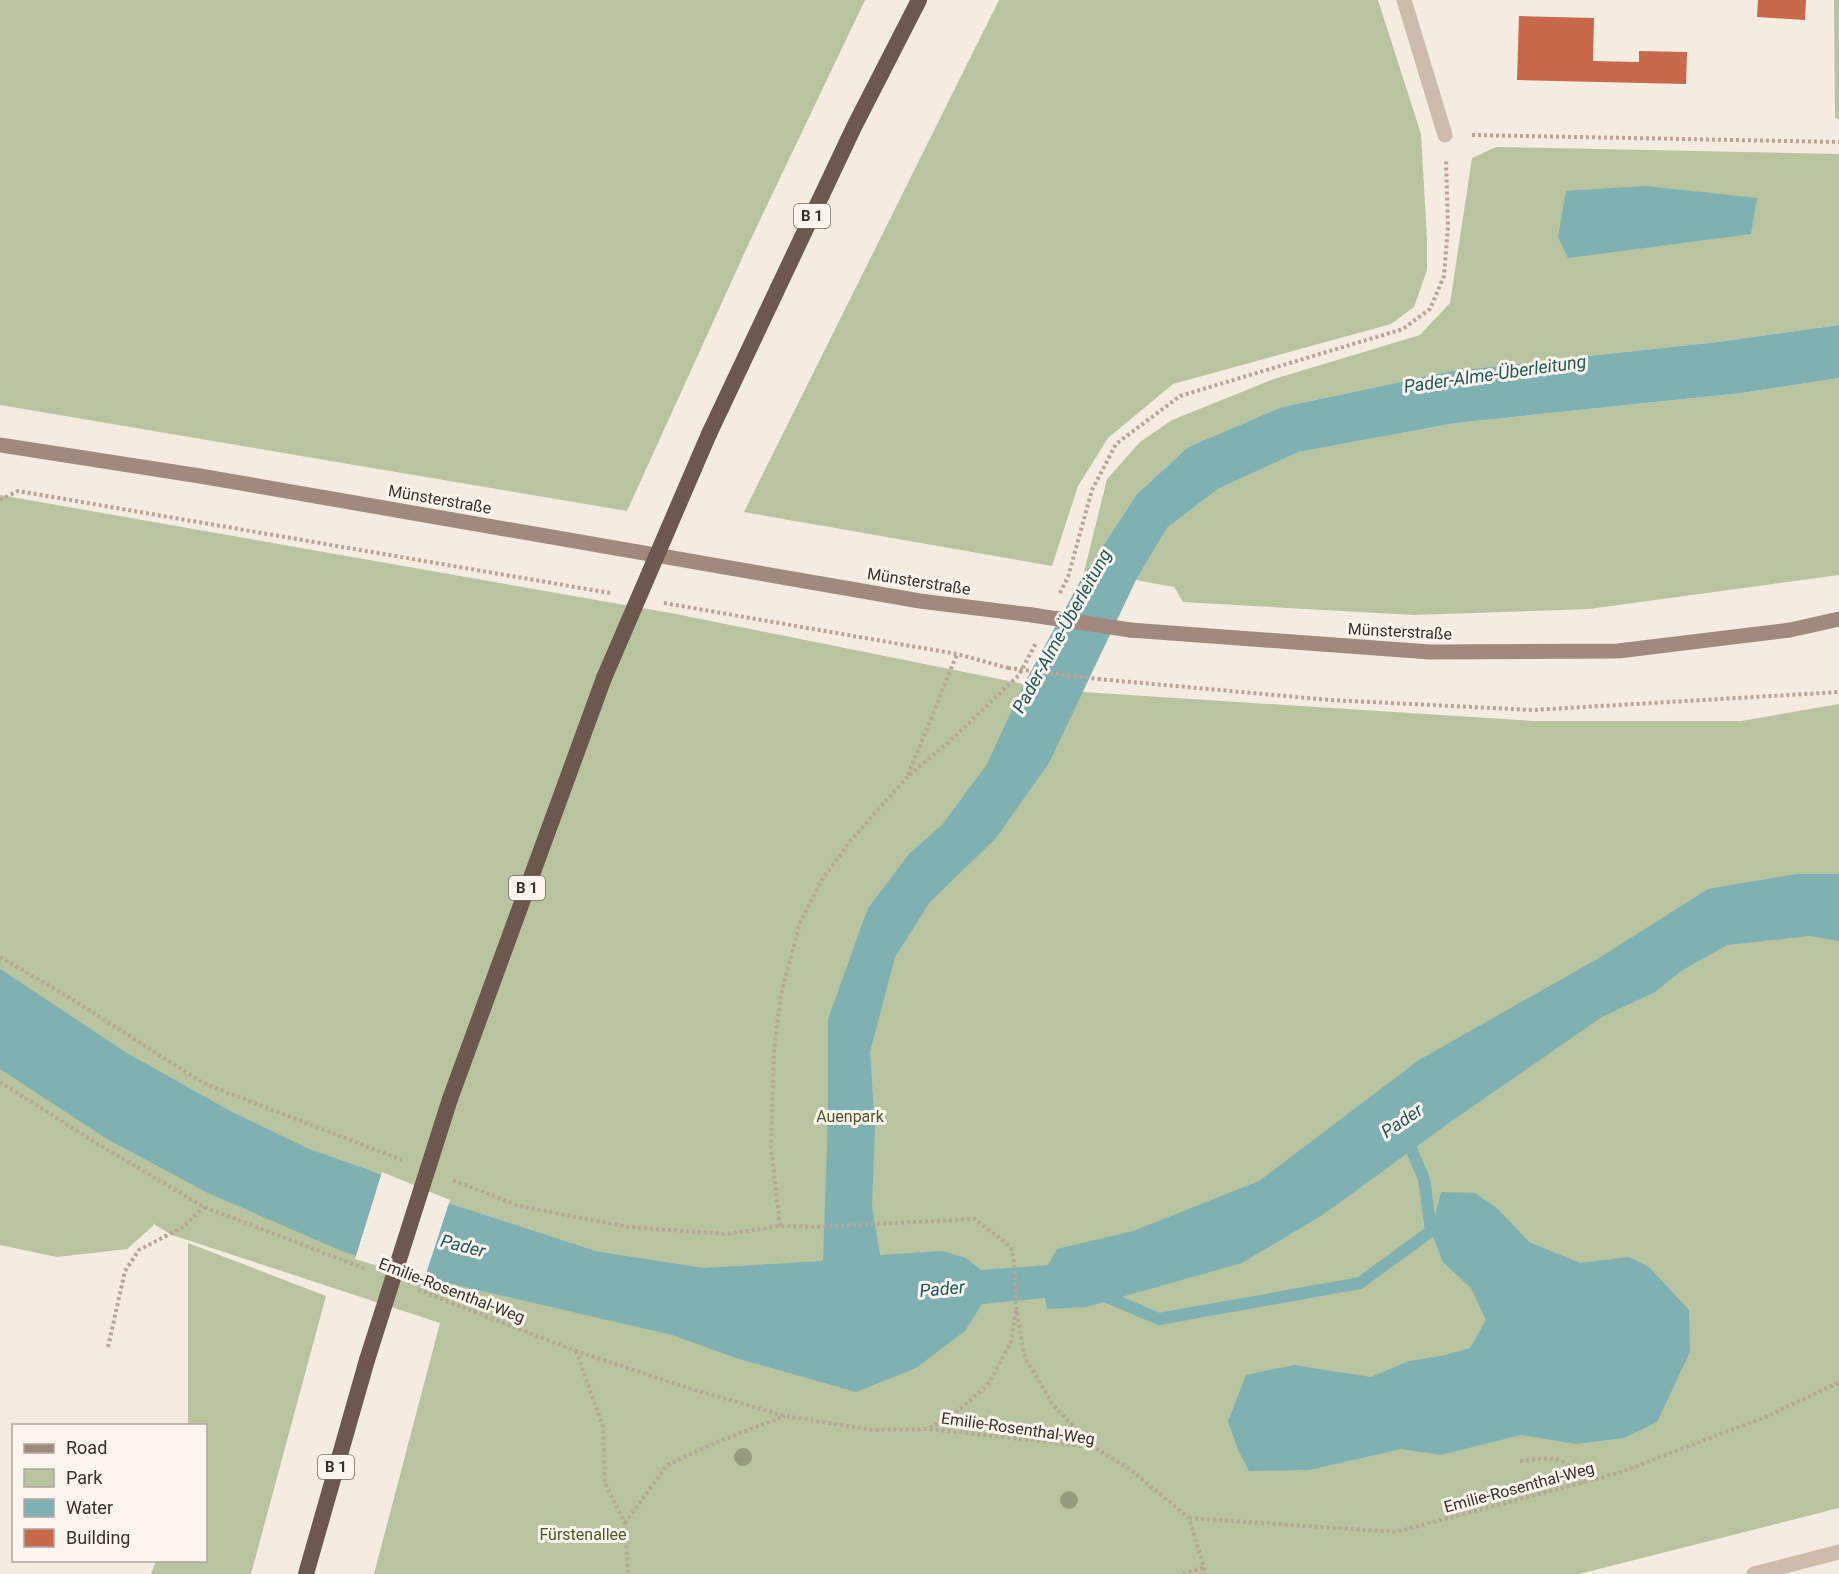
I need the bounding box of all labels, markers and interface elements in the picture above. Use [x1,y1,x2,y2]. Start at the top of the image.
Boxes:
road number: B 1 [794,204,830,228]
water label: Pader-Alme-Überleitung [1402,350,1588,397]
street label: Münsterstraße [387,481,493,518]
water label: Pader-Alme-Überleitung [1008,545,1115,716]
street label: Münsterstraße [866,564,972,599]
street label: Münsterstraße [1347,619,1453,644]
road number: B 1 [509,876,545,900]
water label: Pader [1377,1099,1427,1142]
park label: Auenpark [816,1107,885,1126]
water label: Pader [439,1230,489,1261]
street label: Emilie-Rosenthal-Weg [376,1254,527,1327]
water label: Pader [918,1276,967,1301]
street label: Emilie-Rosenthal-Weg [940,1408,1096,1449]
legend [12,1424,207,1562]
text: Road [66,1437,107,1458]
road number: B 1 [318,1455,354,1479]
street label: Emilie-Rosenthal-Weg [1442,1458,1596,1517]
text: Park [66,1467,103,1488]
text: Water [66,1497,113,1518]
park label: Fürstenallee [539,1525,627,1544]
text: Building [66,1527,130,1548]

